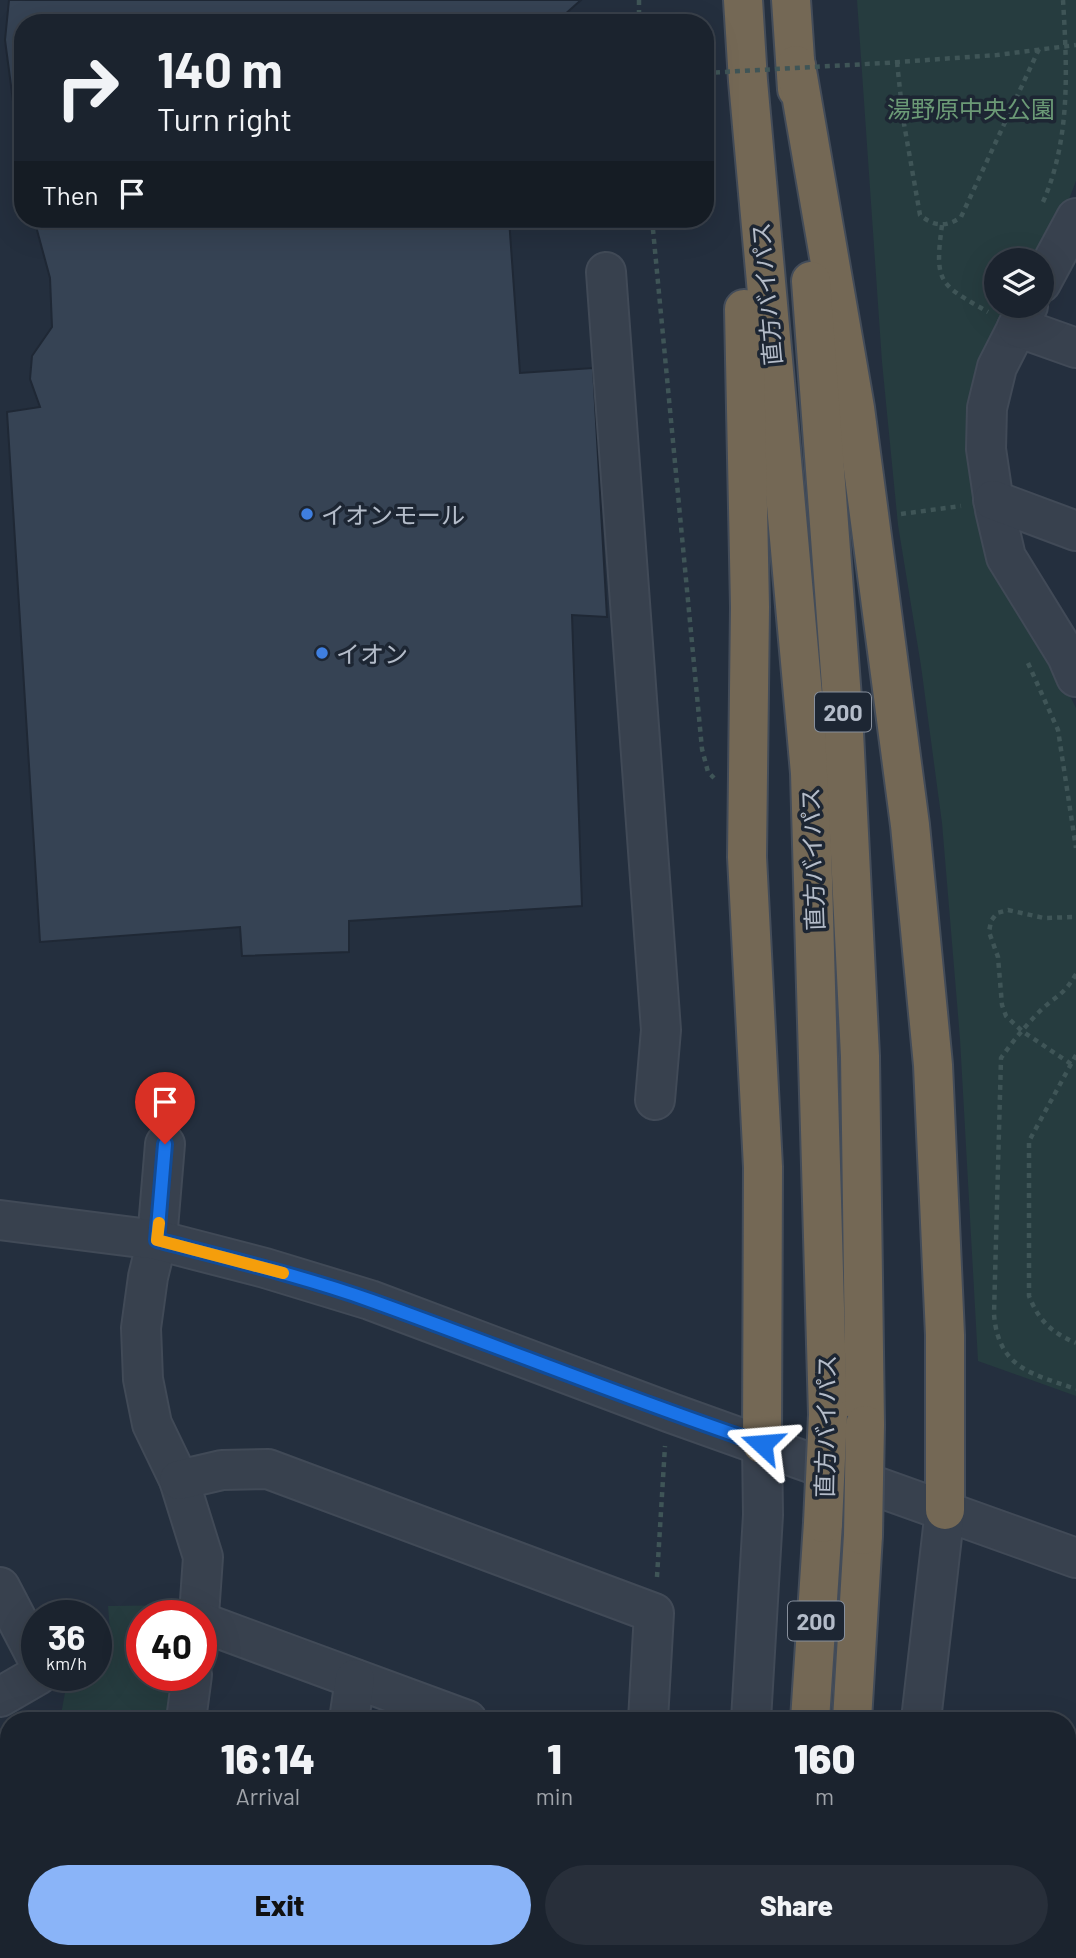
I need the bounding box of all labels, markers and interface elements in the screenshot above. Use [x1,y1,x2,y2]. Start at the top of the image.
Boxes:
text: 140 m [157,39,283,98]
icon: right [42,42,133,133]
park label: 湯野原中央公園 [887,94,1055,123]
text: Turn right [157,99,292,137]
icon: arrive [113,175,151,213]
text: Then [42,179,99,210]
street label: 直方バイパス [745,221,787,367]
map controls [984,248,1054,318]
button: layers [984,248,1054,318]
place label: イオンモール [321,500,465,529]
marker: イオンモール [299,506,315,522]
place label: イオン [336,639,408,668]
marker: イオン [314,645,330,661]
road number: 200 [815,692,871,732]
street label: 直方バイパス [795,787,829,931]
pin [135,1072,195,1144]
icon: arrive [146,1083,184,1121]
street label: 直方バイパス [809,1354,841,1498]
position arrow [725,1407,799,1481]
speed limit sign: 40 [126,1600,217,1691]
road number: 200 [788,1602,844,1640]
text: 36 [48,1615,85,1657]
text: km/h [46,1652,87,1674]
text: 16:14 [221,1732,315,1782]
text: 1 [547,1732,562,1782]
text: 160 [794,1732,855,1782]
text: Arrival [236,1782,300,1810]
text: min [536,1782,573,1810]
text: m [815,1782,834,1810]
button: Exit [28,1865,531,1945]
button: Share [545,1865,1048,1945]

